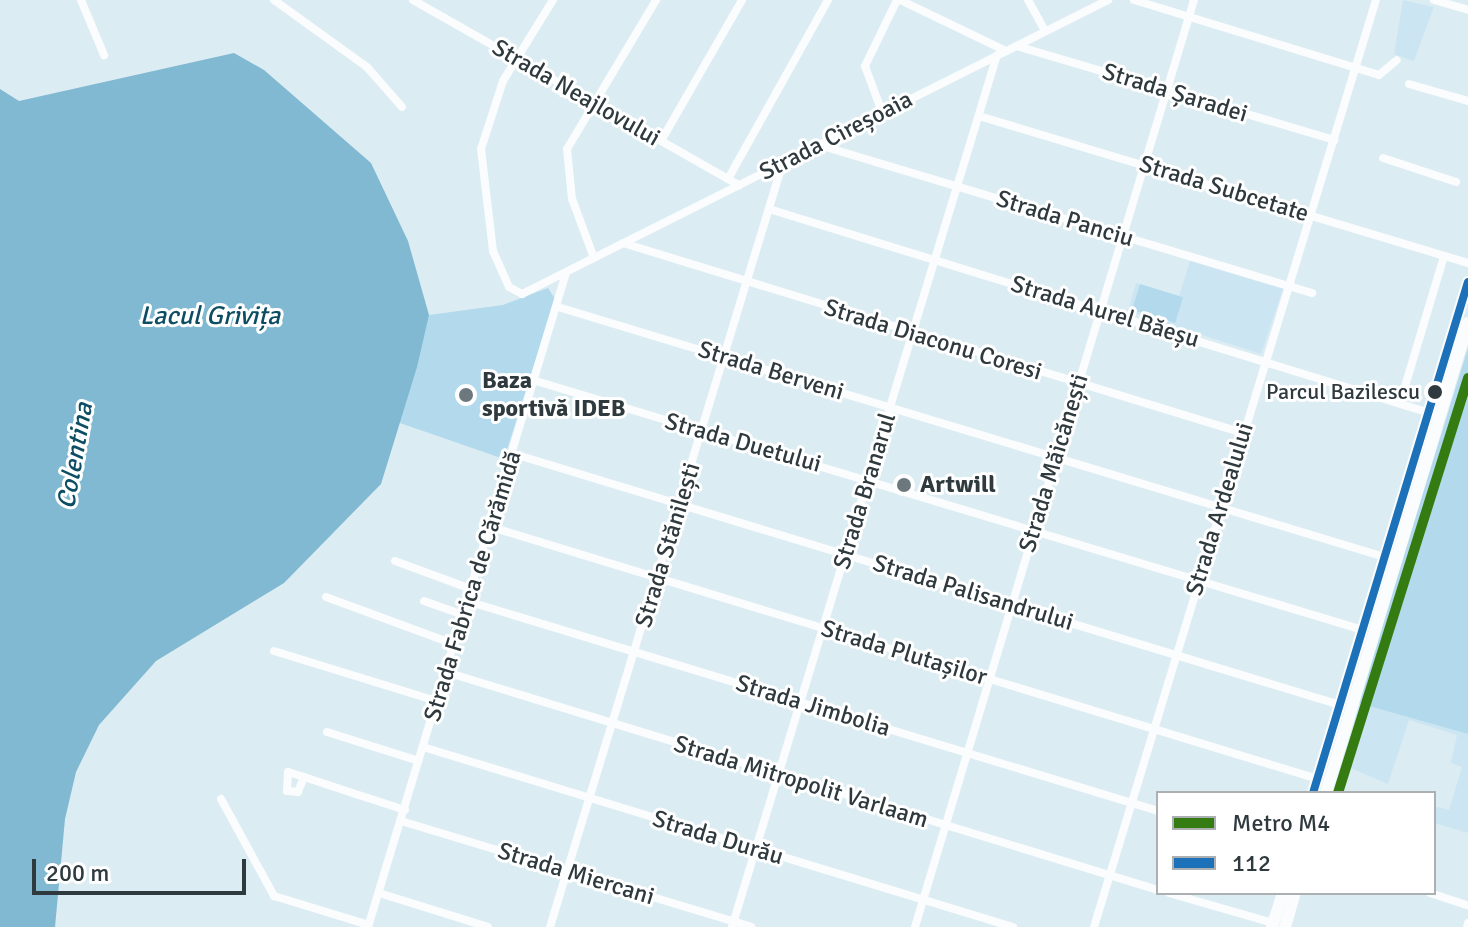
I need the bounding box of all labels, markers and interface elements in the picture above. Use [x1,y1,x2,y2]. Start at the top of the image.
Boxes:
street label: Strada Neajlovului [487,33,665,153]
street label: Strada Șaradei [1099,57,1251,129]
street label: Strada Cireșoaia [755,85,917,187]
street label: Strada Subcetate [1136,150,1312,228]
street label: Strada Panciu [993,184,1137,254]
street label: Strada Aurel Băeșu [1007,270,1203,354]
street label: Strada Diaconu Coresi [821,293,1045,387]
water label: Lacul Grivița [140,301,280,333]
street label: Strada Berveni [695,335,847,407]
place label: Baza sportivă IDEB [482,367,626,423]
street label: Strada Măicănești [1013,370,1095,556]
place label: Parcul Bazilescu [1266,379,1420,405]
marker: Parcul Bazilescu [1427,384,1443,400]
marker: Baza sportivă IDEB [457,386,475,404]
water label: Colentina [51,400,101,512]
street label: Strada Duetului [662,407,824,479]
street label: Strada Branarul [828,409,902,573]
street label: Strada Ardealului [1180,419,1260,599]
street label: Strada Fabrica de Cărămidă [418,447,528,725]
street label: Strada Stănilești [629,459,707,631]
place label: Artwill [920,471,996,499]
marker: Artwill [895,476,913,494]
street label: Strada Palisandrului [869,549,1077,637]
street label: Strada Plutașilor [818,614,990,692]
street label: Strada Jimbolia [732,669,894,743]
street label: Strada Mitropolit Varlaam [670,730,932,834]
legend [1156,791,1436,895]
street label: Strada Durău [649,804,787,872]
text: Metro M4 [1232,808,1330,838]
street label: Strada Miercani [494,837,658,911]
scale bar [36,843,250,893]
text: 112 [1232,848,1271,878]
text: 200 m [46,858,109,888]

